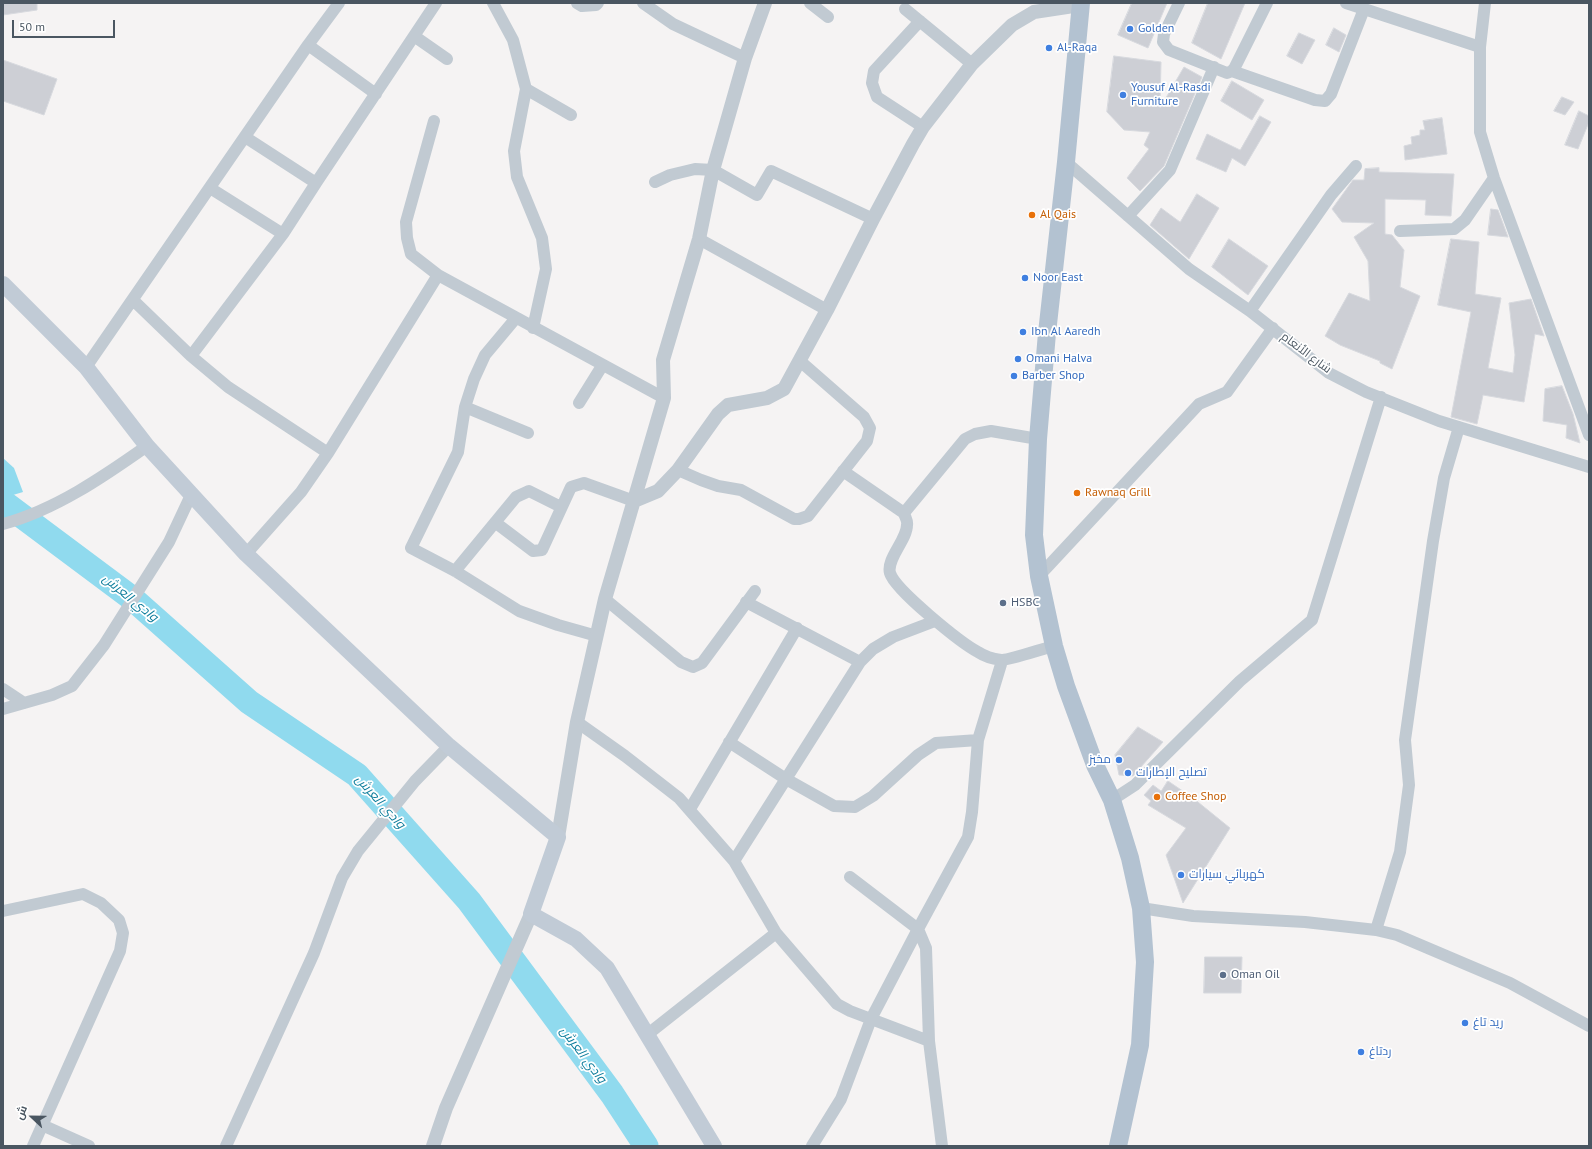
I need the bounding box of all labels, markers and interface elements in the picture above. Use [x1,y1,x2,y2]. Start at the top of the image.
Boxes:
scale bar [14,12,117,38]
text: 50 m [19,19,45,34]
place label: Golden [1138,22,1174,36]
marker: Golden [1125,24,1135,34]
place label: Al-Raqa [1057,41,1097,55]
marker: Al-Raqa [1044,43,1054,53]
place label: Yousuf Al-Rasdi Furniture [1131,81,1211,109]
marker: Yousuf Al-Rasdi Furniture [1118,90,1128,100]
place label: Al Qais [1040,208,1076,222]
marker: Al Qais [1027,210,1037,220]
place label: Noor East [1033,271,1083,285]
marker: Noor East [1020,273,1030,283]
place label: Ibn Al Aaredh [1031,325,1101,339]
marker: Ibn Al Aaredh [1018,327,1028,337]
street label: شارع الأنعام [1278,329,1334,377]
place label: Omani Halva [1026,352,1092,366]
marker: Omani Halva [1013,354,1023,364]
place label: Barber Shop [1022,369,1085,383]
marker: Barber Shop [1009,371,1019,381]
place label: Rawnaq Grill [1085,486,1151,500]
marker: Rawnaq Grill [1072,488,1082,498]
water label: وادي العرش [99,571,161,625]
place label: HSBC [1011,596,1039,610]
marker: HSBC [998,598,1008,608]
place label: مخبز [1089,753,1111,767]
marker: مخبز [1114,755,1124,765]
place label: تصليح الإطارات [1136,766,1207,780]
marker: تصليح الإطارات [1123,768,1133,778]
water label: وادي العرش [352,772,408,832]
place label: Coffee Shop [1165,790,1226,804]
marker: Coffee Shop [1152,792,1162,802]
place label: كهربائي سيارات [1189,868,1265,882]
marker: كهربائي سيارات [1176,870,1186,880]
place label: Oman Oil [1231,968,1280,982]
marker: Oman Oil [1218,970,1228,980]
place label: ريد تاغ [1473,1016,1503,1030]
marker: ريد تاغ [1460,1018,1470,1028]
water label: وادي العرش [557,1024,609,1086]
place label: ردتاغ [1369,1045,1391,1059]
marker: ردتاغ [1356,1047,1366,1057]
north arrow [12,1097,52,1137]
text: ش [12,1103,30,1122]

